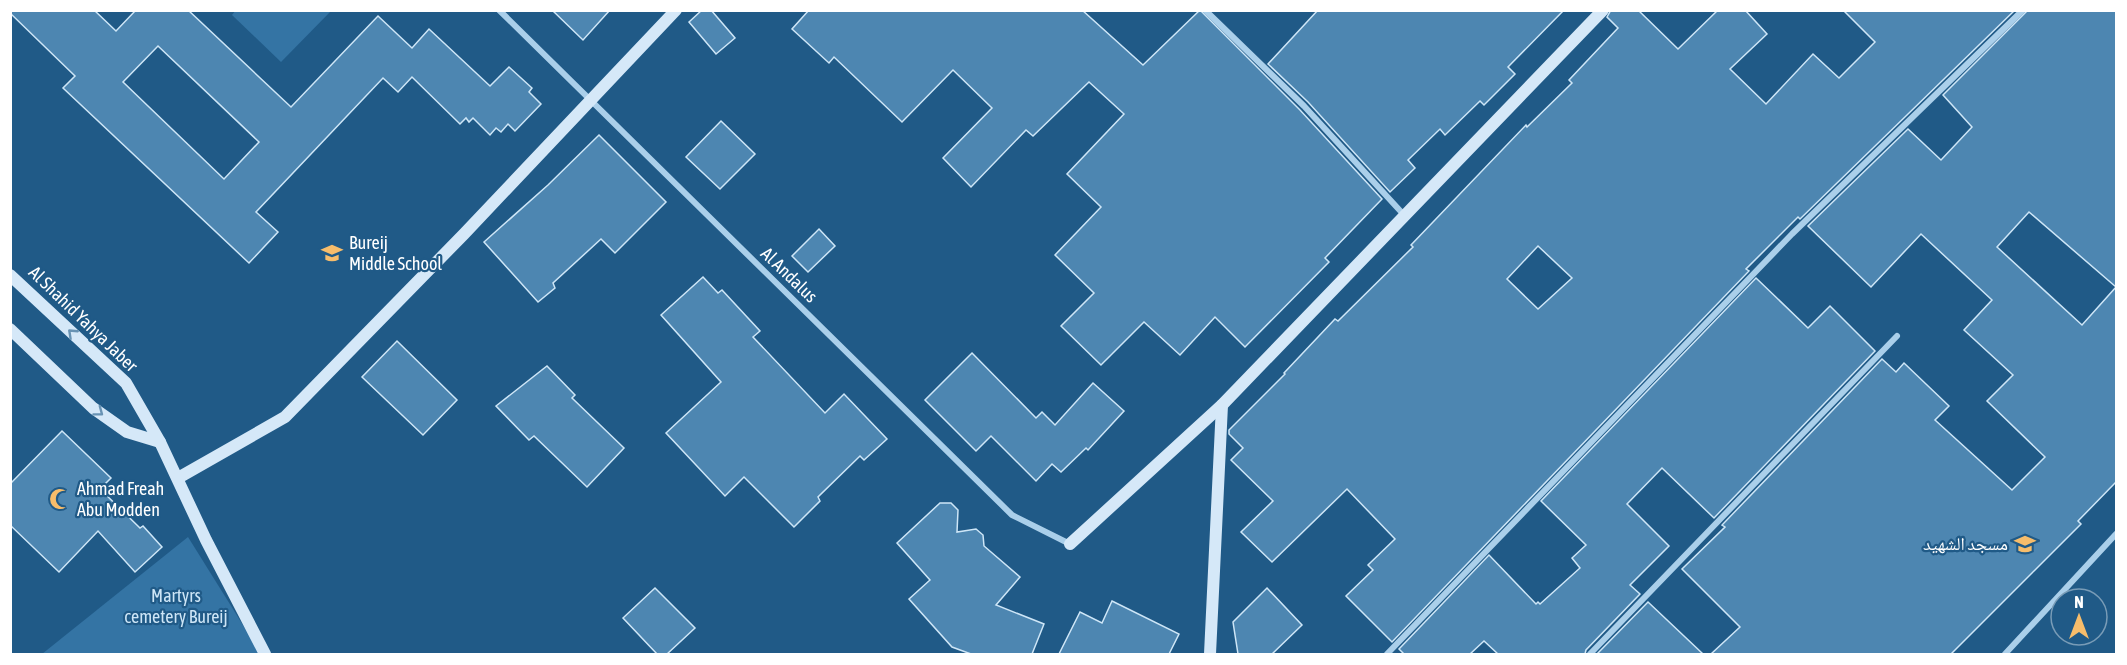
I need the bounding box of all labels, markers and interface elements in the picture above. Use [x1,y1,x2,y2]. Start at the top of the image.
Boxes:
place label: Bureij Middle School [349,232,442,274]
school or university icon: Bureij Middle School [320,241,344,265]
street label: Al Andalus [757,243,822,307]
street label: Al Shahid Yahya Jaber [25,261,143,376]
one-way arrow [68,329,79,340]
one-way arrow [92,404,103,415]
place label: Ahmad Freah Abu Modden [77,478,164,520]
mosque icon: Ahmad Freah Abu Modden [48,487,72,511]
school or university icon: مسجد الشهيد [2013,532,2037,556]
place label: مسجد الشهيد [1923,533,2008,554]
park label: Martyrs cemetery Bureij [124,585,228,627]
north arrow [2049,587,2109,647]
text: N [2074,593,2084,611]

